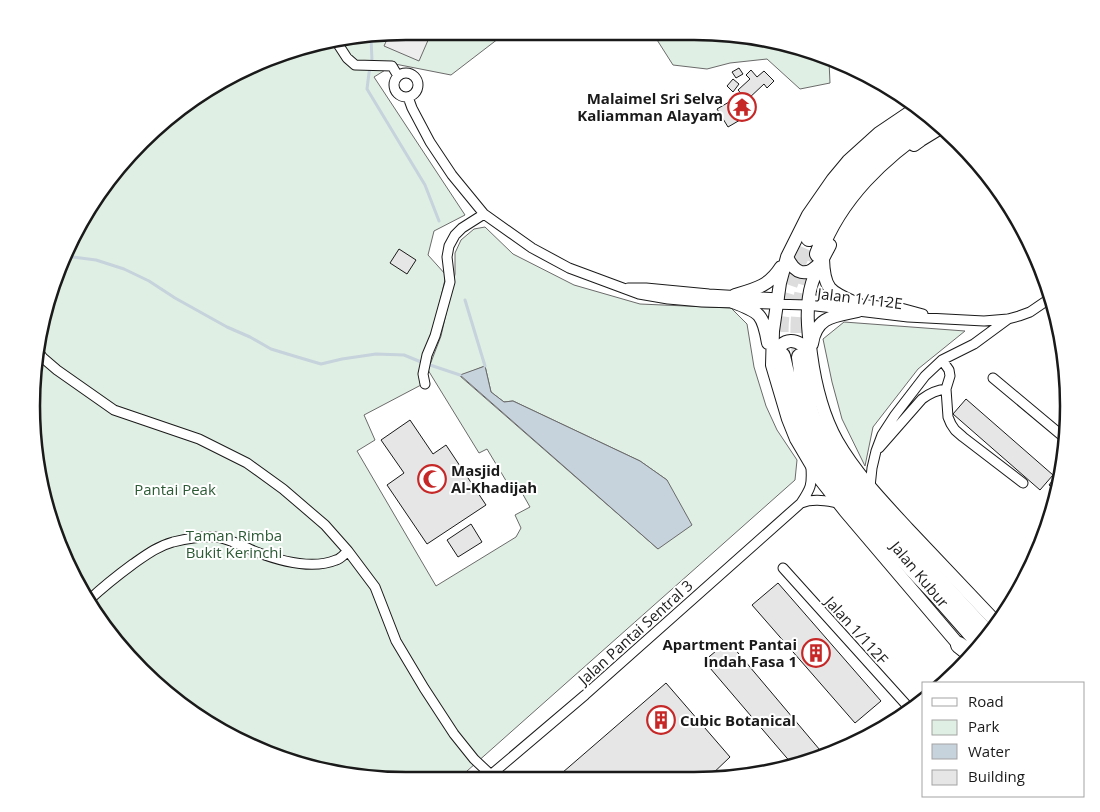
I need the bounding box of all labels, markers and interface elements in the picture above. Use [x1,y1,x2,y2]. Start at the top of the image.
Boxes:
place label: Malaimel Sri Selva Kaliamman Alayam [577,88,723,125]
temple icon: Malaimel Sri Selva Kaliamman Alayam [727,92,757,122]
street label: Jalan 1/112E [814,283,904,313]
place label: Masjid Al-Khadijah [451,460,537,497]
mosque icon: Masjid Al-Khadijah [417,464,447,494]
park label: Pantai Peak [134,479,216,499]
park label: Taman Rimba Bukit Kerinchi [186,525,282,562]
street label: Jalan Kubur [885,535,954,611]
street label: Jalan Pantai Sentral 3 [572,575,696,690]
street label: Jalan 1/112F [820,590,893,669]
place label: Apartment Pantai Indah Fasa 1 [662,634,797,671]
building icon: Apartment Pantai Indah Fasa 1 [801,638,831,668]
legend [922,682,1085,797]
text: Road [968,691,1004,711]
building icon: Cubic Botanical [646,705,676,735]
place label: Cubic Botanical [680,710,796,730]
text: Park [968,716,999,736]
text: Water [968,741,1010,761]
text: Building [968,766,1025,786]

